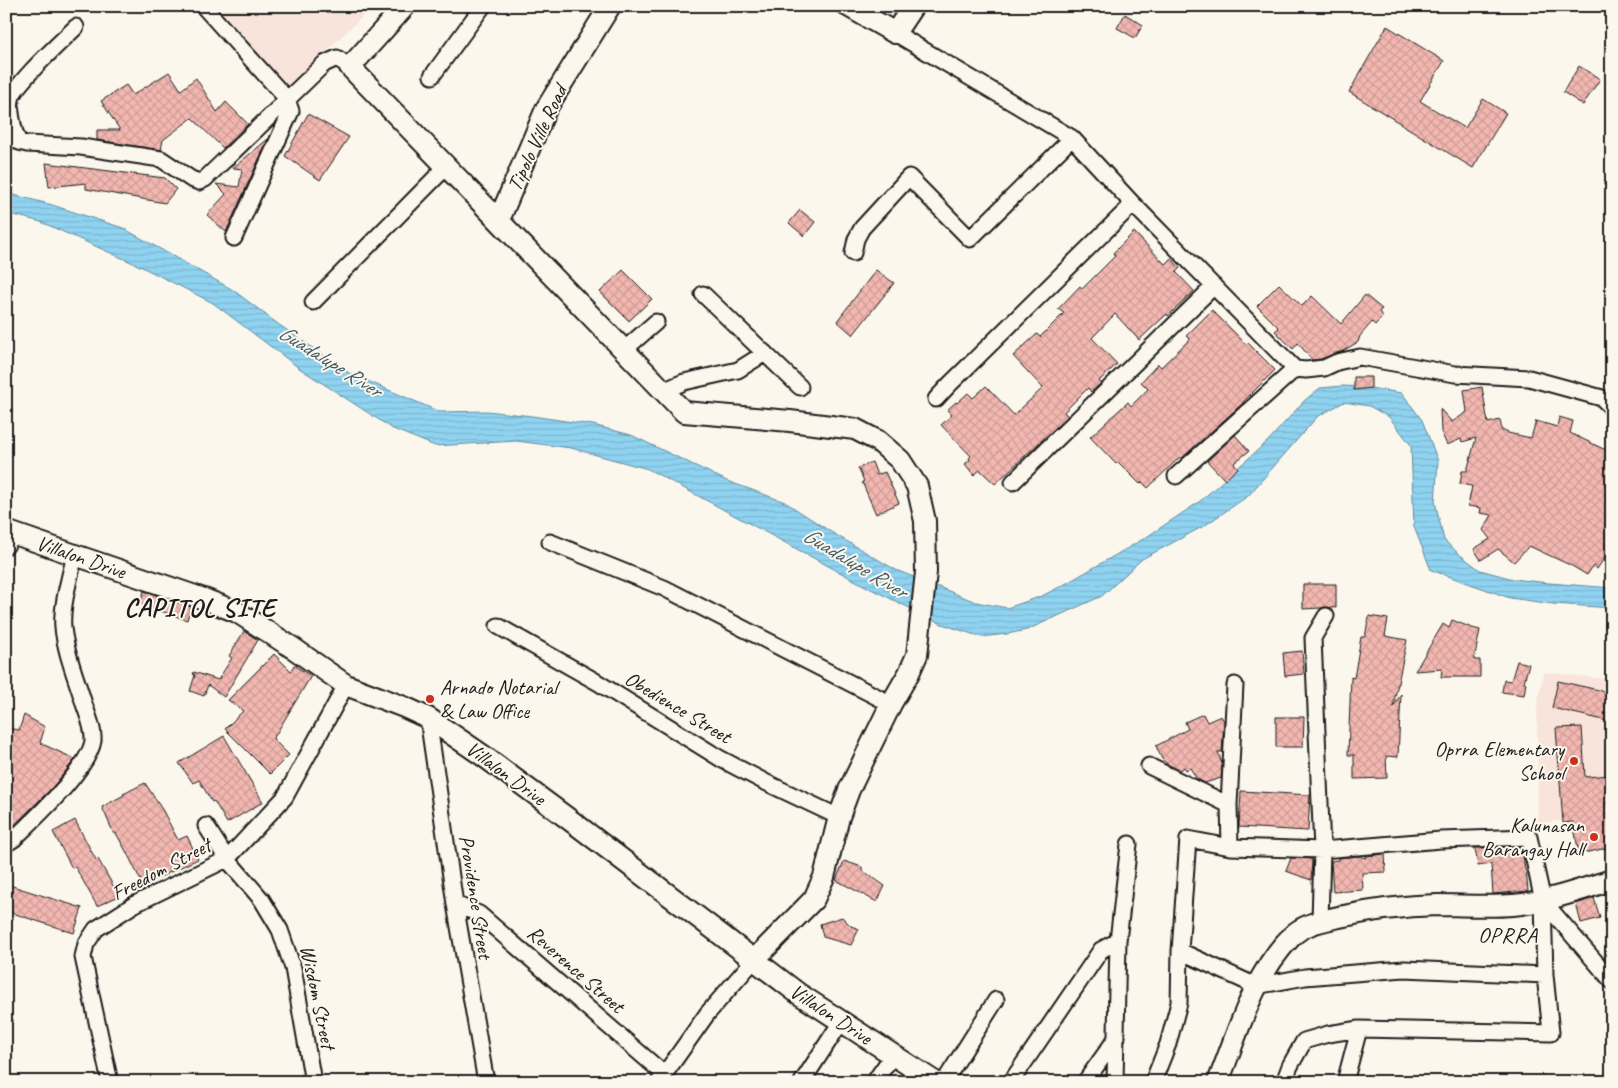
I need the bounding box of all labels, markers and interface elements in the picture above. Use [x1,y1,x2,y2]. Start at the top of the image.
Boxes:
street label: Tipolo Ville Road [501,78,574,195]
water label: Guadalupe River [273,318,389,405]
water label: Guadalupe River [798,521,915,607]
street label: Villalon Drive [33,530,130,585]
district label: CAPITOL SITE [124,591,279,624]
street label: Obedience Street [620,665,738,750]
place label: Arnado Notarial & Law Office [440,674,560,724]
marker: Arnado Notarial & Law Office [424,693,436,705]
street label: Villalon Drive [461,735,552,811]
place label: Oprra Elementary School [1434,736,1567,786]
marker: Oprra Elementary School [1568,755,1580,767]
place label: Kalunasan Barangay Hall [1482,812,1587,862]
street label: Freedom Street [107,831,218,906]
marker: Kalunasan Barangay Hall [1588,831,1600,843]
street label: Providence Street [453,833,499,963]
street label: Reverence Street [522,920,631,1020]
district label: OPRRA [1478,921,1538,949]
street label: Wisdom Street [294,943,342,1054]
street label: Villalon Drive [785,978,878,1051]

